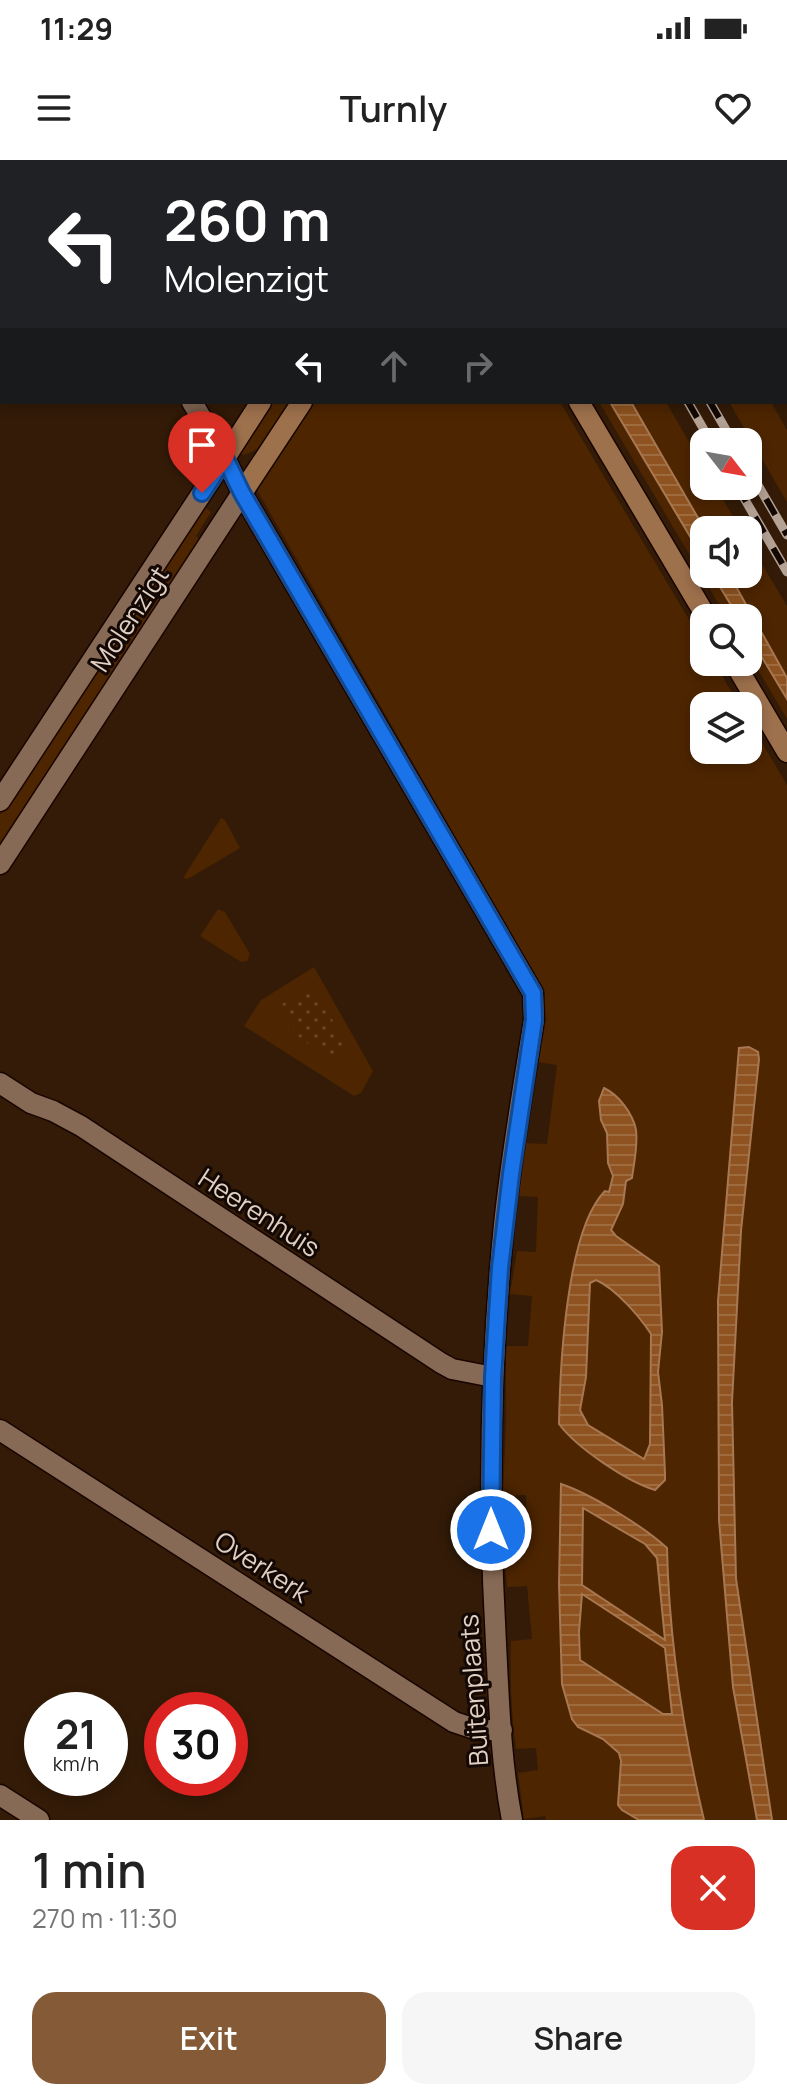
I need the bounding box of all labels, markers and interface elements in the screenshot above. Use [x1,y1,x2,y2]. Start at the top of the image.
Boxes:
text: 11:29 [40,8,113,49]
text: Turnly [340,84,447,133]
icon: menu [32,86,76,130]
icon: heart [711,86,755,130]
text: 260 m [164,181,331,258]
icon: left [32,192,136,296]
text: Molenzigt [164,254,329,303]
icon: left [288,344,332,388]
icon: ahead [372,344,416,388]
icon: right [456,344,500,388]
pin [168,411,236,493]
icon: arrive [180,423,224,467]
north arrow [690,428,762,500]
map controls [690,428,762,764]
button: sound [690,516,762,588]
street label: Molenzigt [82,559,177,678]
button: search [690,604,762,676]
button: layers [690,692,762,764]
street label: Heerenhuis [192,1159,327,1265]
position arrow [449,1488,533,1572]
street label: Overkerk [208,1522,318,1611]
street label: Buitenplaats [450,1613,496,1767]
speed limit sign: 30 [144,1692,248,1796]
text: 21 [55,1706,97,1761]
text: km/h [53,1750,99,1777]
text: 1 min [32,1837,146,1902]
button: close [671,1846,755,1930]
text: 270 m · 11:30 [32,1900,178,1936]
button: Exit [32,1992,386,2084]
button: Share [402,1992,755,2084]

